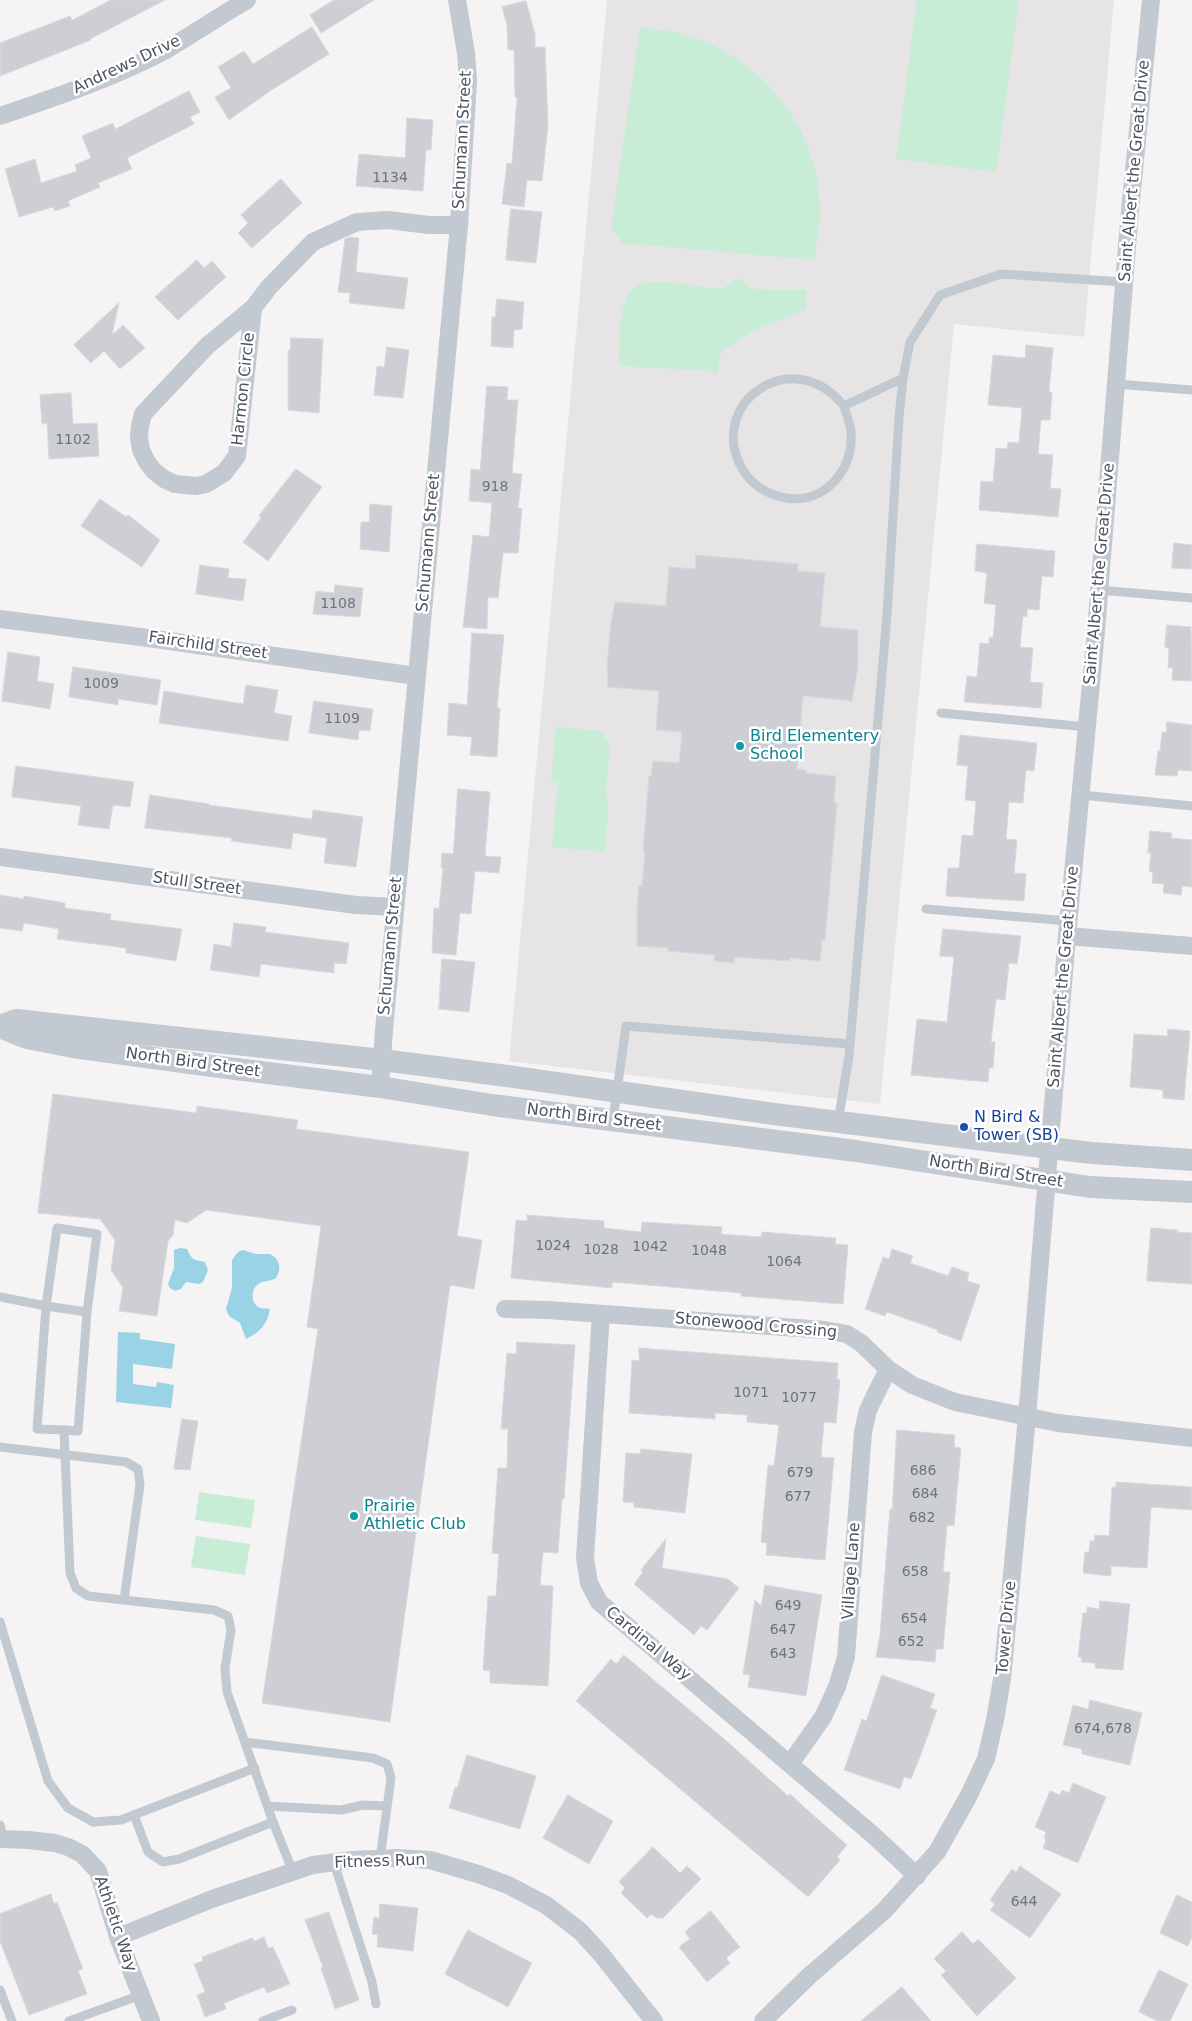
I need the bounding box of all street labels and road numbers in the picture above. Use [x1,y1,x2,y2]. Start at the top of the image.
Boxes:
street label: Andrews Drive [70,32,184,98]
street label: Saint Albert the Great Drive [1116,59,1154,283]
street label: Schumann Street [450,70,476,210]
street label: Harmon Circle [229,331,259,447]
street label: Saint Albert the Great Drive [1081,462,1119,686]
street label: Schumann Street [413,473,445,613]
street label: Fairchild Street [147,628,269,664]
street label: Saint Albert the Great Drive [1045,865,1083,1089]
street label: Stull Street [152,868,242,900]
street label: Schumann Street [375,876,407,1016]
street label: North Bird Street [125,1044,261,1082]
street label: North Bird Street [526,1100,662,1136]
street label: North Bird Street [928,1152,1064,1192]
street label: Stonewood Crossing [674,1309,838,1343]
street label: Village Lane [839,1522,865,1620]
street label: Tower Drive [993,1580,1021,1676]
street label: Cardinal Way [601,1603,695,1685]
street label: Fitness Run [334,1851,426,1873]
street label: Athletic Way [90,1874,140,1974]

